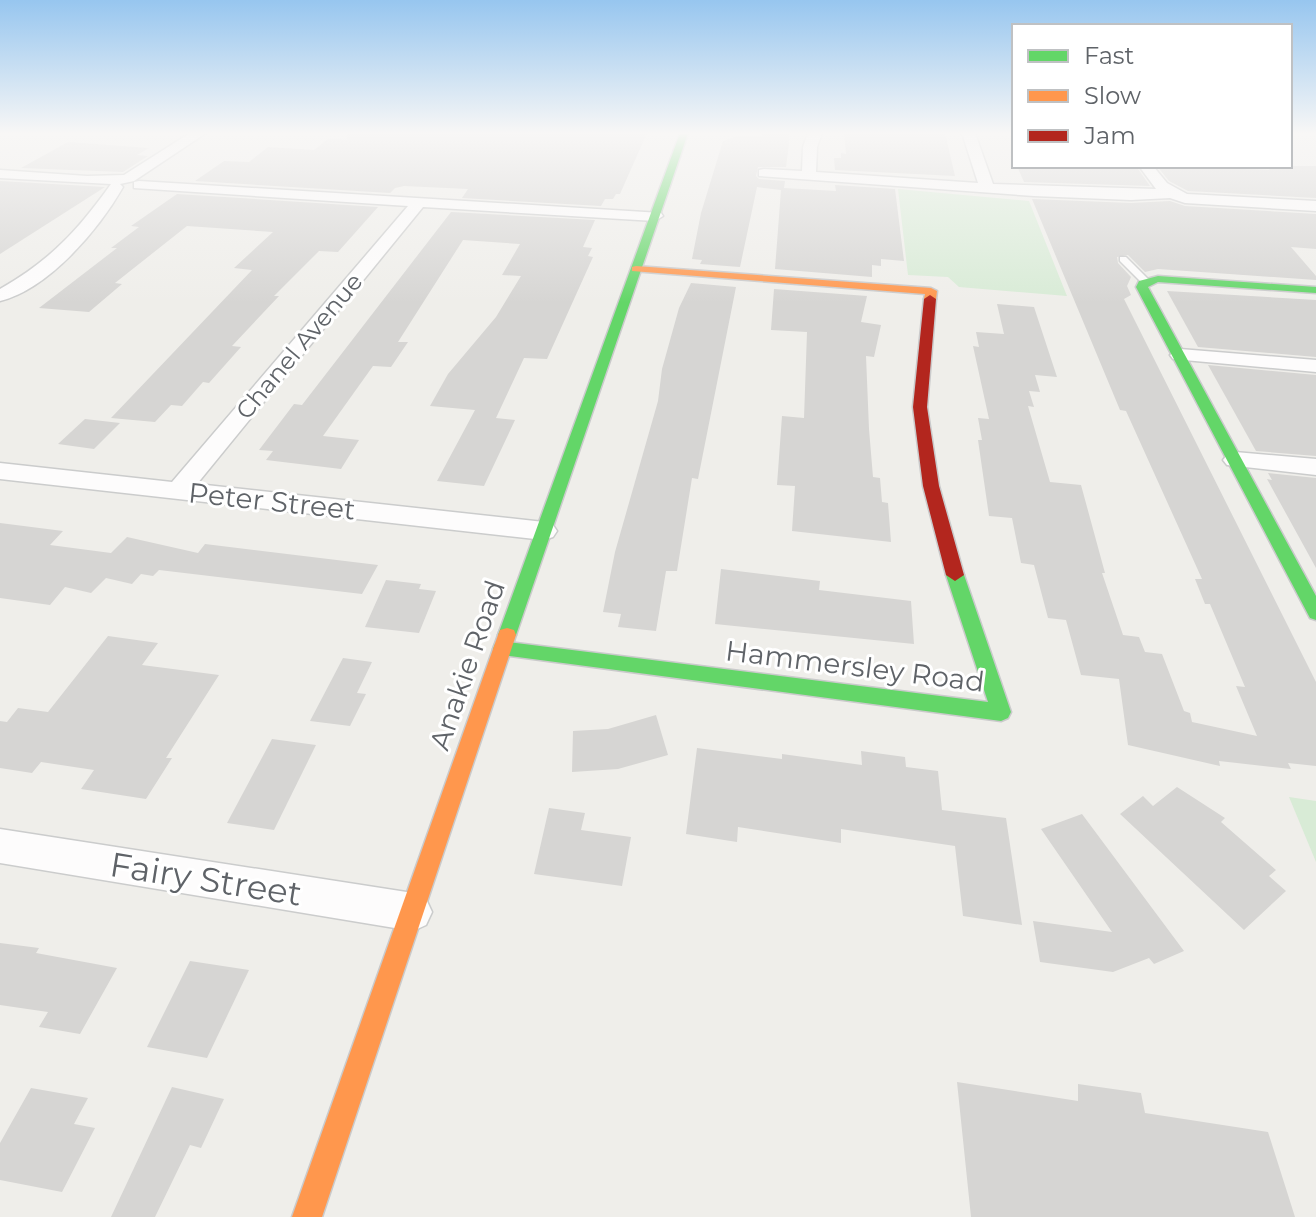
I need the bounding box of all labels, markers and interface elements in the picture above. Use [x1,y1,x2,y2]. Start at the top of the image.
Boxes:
legend [1012,24,1292,168]
text: Fast [1084,41,1135,70]
text: Slow [1084,81,1141,110]
text: Jam [1083,121,1136,150]
street label: Chanel Avenue [230,267,368,425]
street label: Peter Street [187,475,357,527]
street label: Anakie Road [422,576,512,754]
street label: Hammersley Road [724,633,986,699]
street label: Fairy Street [107,843,305,915]

